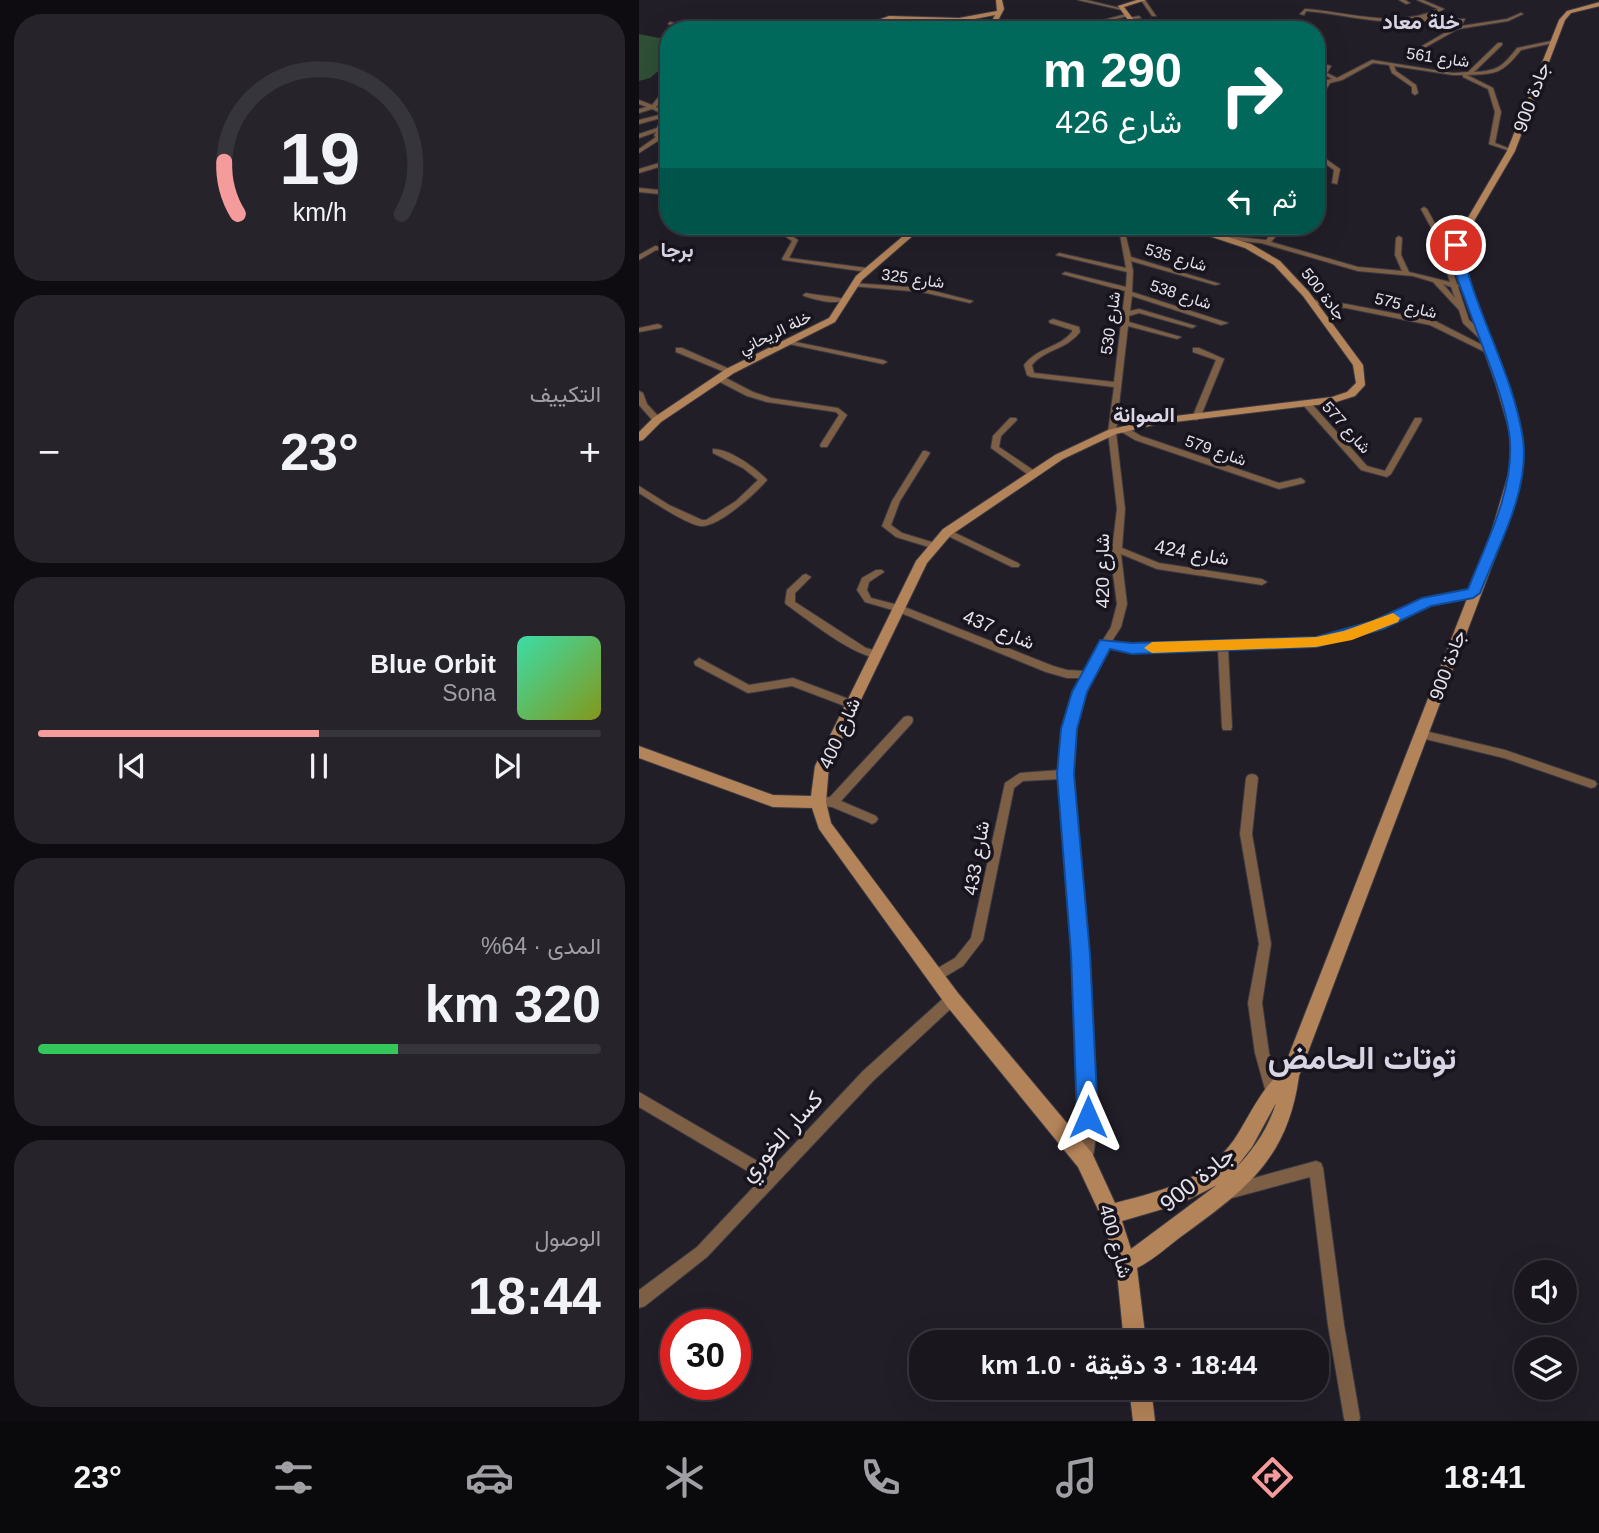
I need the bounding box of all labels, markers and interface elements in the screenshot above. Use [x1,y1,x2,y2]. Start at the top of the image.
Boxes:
district label: خلة معاد [1382,10,1460,33]
text: 290 m [1043,43,1182,97]
street label: شارع 561 [1405,45,1470,73]
icon: right [1206,49,1297,140]
street label: جادة 900 [1509,59,1555,135]
text: شارع 426 [1055,104,1182,140]
text: 19 [279,118,360,199]
icon: left [1221,182,1259,220]
text: ثم [1273,184,1297,214]
text: km/h [292,198,347,226]
pin [1426,215,1486,275]
icon: arrive [1437,226,1475,264]
district label: برجا [660,238,694,263]
street label: شارع 535 [1142,241,1209,277]
street label: جادة 500 [1297,265,1349,324]
street label: شارع 325 [880,266,945,294]
street label: شارع 538 [1147,277,1214,315]
street label: شارع 575 [1372,290,1439,324]
street label: شارع 530 [1098,291,1126,356]
street label: خلة الريحاني [736,308,816,362]
text: التكييف [530,381,601,407]
street label: شارع 577 [1317,398,1374,459]
district label: الصوانة [1113,403,1175,428]
text: 23° [280,423,359,481]
text: − [38,431,60,473]
text: + [579,431,601,473]
street label: شارع 579 [1182,432,1249,472]
street label: شارع 420 [1092,533,1115,609]
street label: شارع 424 [1153,536,1231,571]
street label: شارع 437 [959,606,1038,655]
street label: جادة 900 [1425,627,1471,703]
text: Blue Orbit [370,649,496,679]
text: Sona [442,680,496,706]
street label: شارع 400 [815,695,866,773]
icon: previous [113,747,151,785]
icon: pause [300,747,338,785]
icon: next [488,747,526,785]
street label: شارع 433 [960,819,995,897]
text: المدى · 64% [481,933,601,959]
text: 320 km [425,975,601,1033]
district label: توتات الحامض [1268,1040,1456,1078]
position arrow [1051,1080,1125,1154]
street label: كسار الخوري [734,1086,833,1190]
street label: جادة 900 [1155,1141,1239,1217]
street label: شارع 400 [1093,1202,1136,1281]
text: الوصول [535,1225,601,1251]
map controls [1514,1260,1577,1400]
button: sound [1514,1260,1577,1323]
text: 18:44 [468,1267,601,1325]
speed limit sign: 30 [660,1309,751,1400]
button: layers [1514,1337,1577,1400]
text: 18:44 · 3 دقيقة · 1.0 km [981,1350,1257,1380]
icon: filters [269,1453,318,1502]
icon: car [465,1453,514,1502]
icon: climate [660,1453,709,1502]
icon: phone [856,1453,905,1502]
icon: music [1052,1453,1101,1502]
icon: directions [1248,1453,1297,1502]
text: 23° [73,1459,122,1495]
text: 18:41 [1444,1459,1526,1495]

